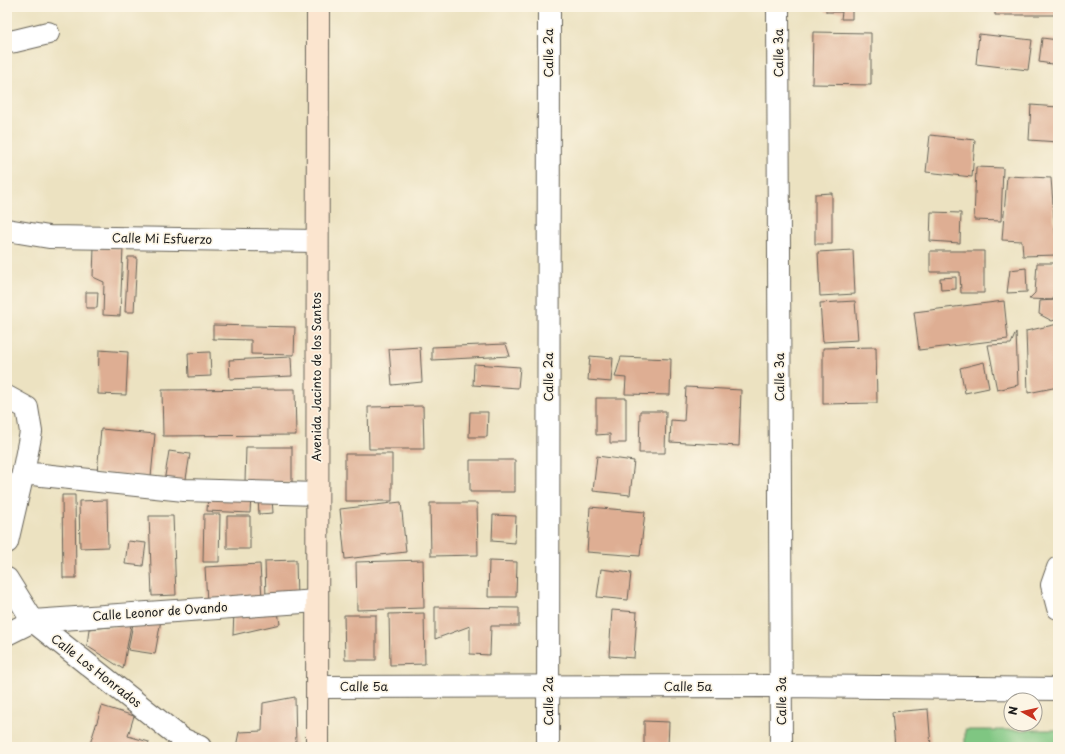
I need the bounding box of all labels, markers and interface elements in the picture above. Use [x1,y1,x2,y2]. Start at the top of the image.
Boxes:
street label: Calle 2a [539,28,557,78]
street label: Calle 3a [769,28,787,77]
street label: Calle Mi Esfuerzo [112,228,212,248]
street label: Avenida Jacinto de los Santos [307,292,325,462]
street label: Calle 2a [539,352,557,402]
street label: Calle 3a [770,352,788,401]
street label: Calle Leonor de Ovando [92,597,229,625]
street label: Calle Los Honrados [48,629,146,712]
street label: Calle 2a [539,676,557,726]
street label: Calle 3a [772,676,790,725]
street label: Calle 5a [340,677,389,695]
street label: Calle 5a [664,677,713,695]
north arrow [1003,692,1043,732]
text: N [1004,705,1022,716]

